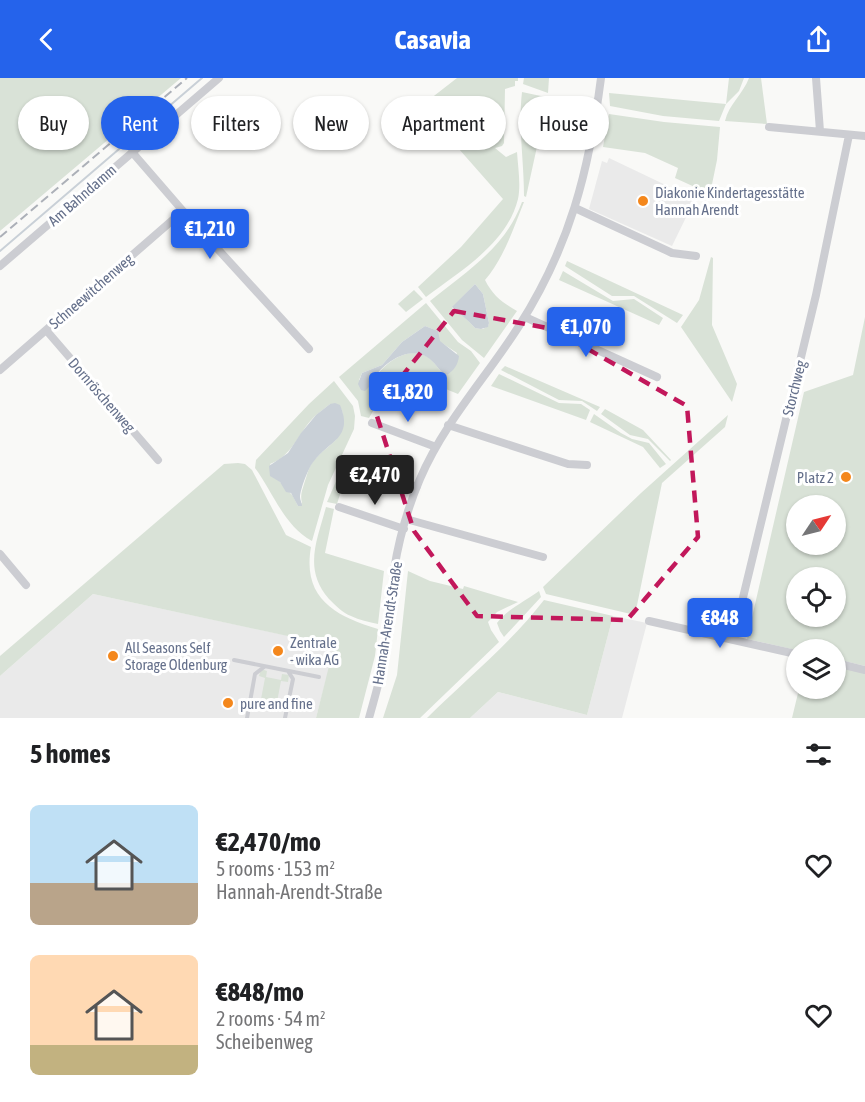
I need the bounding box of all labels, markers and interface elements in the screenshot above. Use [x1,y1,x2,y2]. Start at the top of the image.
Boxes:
icon: back [30,23,63,56]
icon: share [802,23,835,56]
text: Casavia [394,24,471,55]
chip: Buy [18,96,89,150]
chip: Rent [101,96,179,150]
chip: Filters [191,96,281,150]
chip: New [293,96,369,150]
chip: Apartment [381,96,506,150]
chip: House [518,96,609,150]
street label: Am Bahndamm [45,161,119,229]
place label: Diakonie Kindertagesstätte Hannah Arendt [655,184,805,218]
marker: Diakonie Kindertagesstätte Hannah Arendt [636,194,650,208]
pin: €1,210 [161,209,259,260]
text: €1,210 [185,217,235,240]
street label: Schneewitchenweg [46,250,137,332]
pin: €1,070 [537,307,635,358]
text: €1,070 [561,315,611,338]
street label: Dornröschenweg [65,354,139,436]
street label: Storchweg [779,358,809,418]
pin: €1,820 [359,372,457,423]
text: €1,820 [383,380,433,403]
pin: €2,470 [326,455,424,506]
text: €2,470 [350,463,400,486]
place label: Platz 2 [797,469,834,486]
marker: Platz 2 [839,470,853,484]
north arrow [786,495,846,555]
map controls [786,495,846,699]
street label: Hannah-Arendt-Straße [369,560,405,686]
button: locate [786,567,846,627]
pin: €848 [684,598,756,649]
text: €848 [701,606,739,629]
place label: Zentrale - wika AG [290,634,339,668]
place label: All Seasons Self Storage Oldenburg [125,639,228,673]
button: layers [786,639,846,699]
marker: Zentrale - wika AG [271,644,285,658]
marker: All Seasons Self Storage Oldenburg [106,649,120,663]
place label: pure and fine [240,695,313,712]
marker: pure and fine [221,696,235,710]
icon: filters [802,738,835,771]
text: 5 homes [30,739,110,769]
text: €2,470/mo [216,827,321,857]
icon: home [78,829,150,901]
icon: heart [802,849,835,882]
text: 5 rooms · 153 m² [216,857,335,880]
text: Hannah-Arendt-Straße [216,880,382,903]
text: €848/mo [216,977,304,1007]
icon: home [78,979,150,1051]
icon: heart [802,999,835,1032]
text: 2 rooms · 54 m² [216,1007,326,1030]
text: Scheibenweg [216,1030,313,1053]

